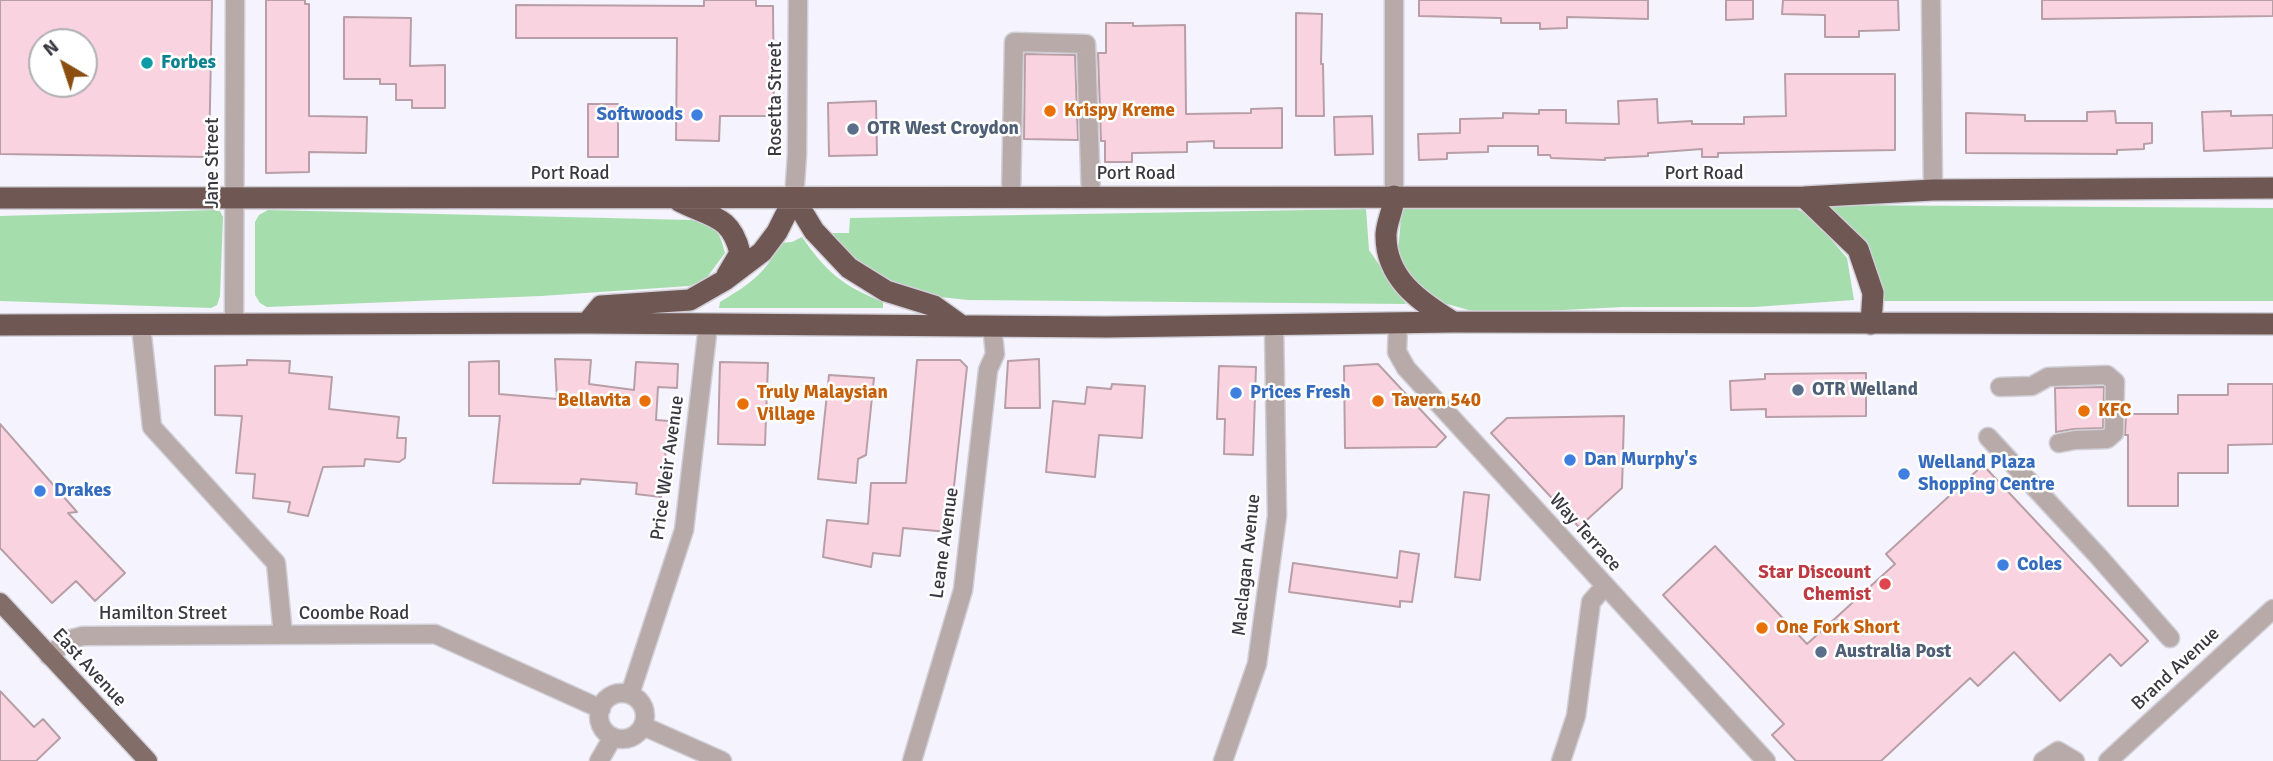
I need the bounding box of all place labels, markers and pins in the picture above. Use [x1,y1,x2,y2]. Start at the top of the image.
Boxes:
place label: Forbes [161,52,216,74]
marker: Forbes [139,55,155,71]
place label: Krispy Kreme [1064,100,1175,122]
marker: Krispy Kreme [1042,103,1058,119]
place label: Softwoods [596,104,683,126]
marker: Softwoods [689,107,705,123]
place label: OTR West Croydon [867,118,1019,140]
marker: OTR West Croydon [845,121,861,137]
place label: OTR Welland [1812,379,1918,401]
place label: Truly Malaysian Village [757,382,888,426]
place label: Prices Fresh [1250,382,1351,404]
marker: OTR Welland [1790,382,1806,398]
marker: Prices Fresh [1228,385,1244,401]
place label: Bellavita [558,390,631,412]
place label: Tavern 540 [1392,390,1481,412]
marker: Bellavita [637,393,653,409]
marker: Tavern 540 [1370,393,1386,409]
marker: Truly Malaysian Village [735,396,751,412]
place label: KFC [2098,400,2131,422]
marker: KFC [2076,403,2092,419]
place label: Dan Murphy's [1584,449,1697,471]
marker: Dan Murphy's [1562,452,1578,468]
place label: Welland Plaza Shopping Centre [1918,452,2055,496]
marker: Welland Plaza Shopping Centre [1896,466,1912,482]
place label: Drakes [54,480,111,502]
marker: Drakes [32,483,48,499]
place label: Coles [2017,554,2062,576]
marker: Coles [1995,557,2011,573]
place label: Star Discount Chemist [1758,562,1871,606]
marker: Star Discount Chemist [1877,576,1893,592]
place label: One Fork Short [1776,617,1900,639]
marker: One Fork Short [1754,620,1770,636]
place label: Australia Post [1835,641,1951,663]
marker: Australia Post [1813,644,1829,660]

